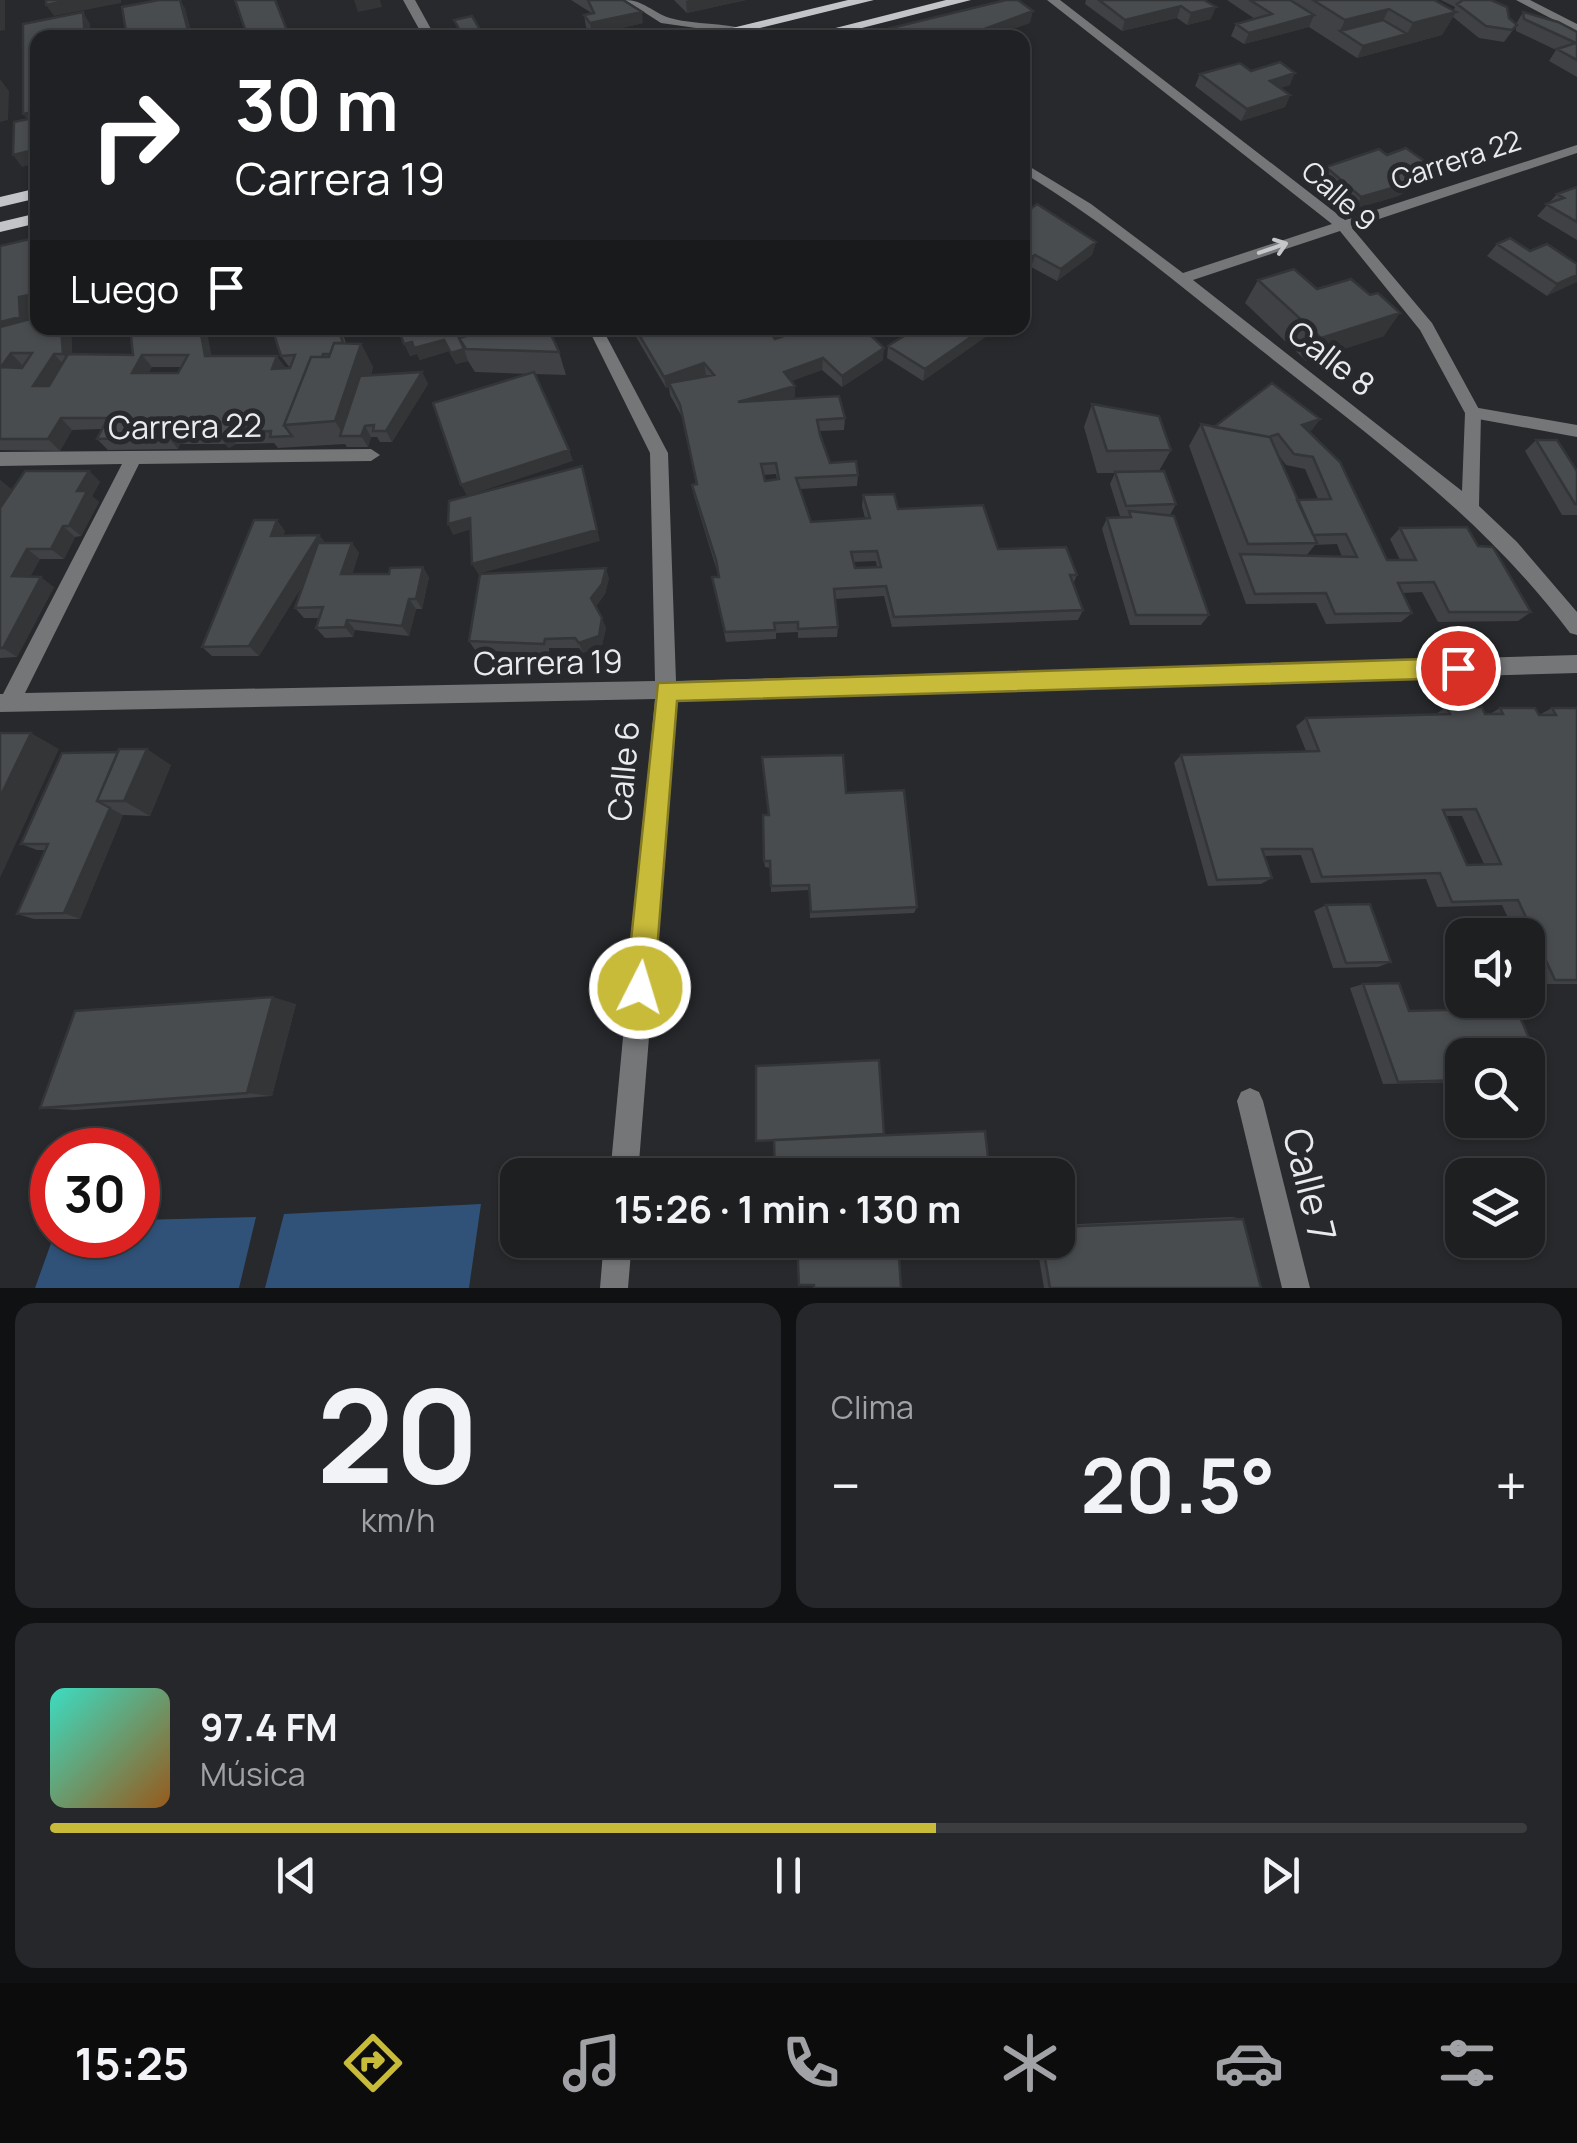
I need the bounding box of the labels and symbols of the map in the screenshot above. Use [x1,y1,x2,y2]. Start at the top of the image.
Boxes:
street label: Carrera 22 [1386,120,1526,198]
street label: Calle 9 [1294,152,1385,239]
one-way arrow [1256,238,1288,256]
street label: Calle 8 [1279,310,1384,406]
street label: Carrera 22 [108,403,262,449]
pin [1416,626,1501,711]
street label: Carrera 19 [473,639,623,685]
street label: Calle 6 [597,719,649,823]
position arrow [588,936,692,1040]
street label: Calle 7 [1272,1122,1350,1247]
speed limit sign: 30 [30,1128,160,1258]

